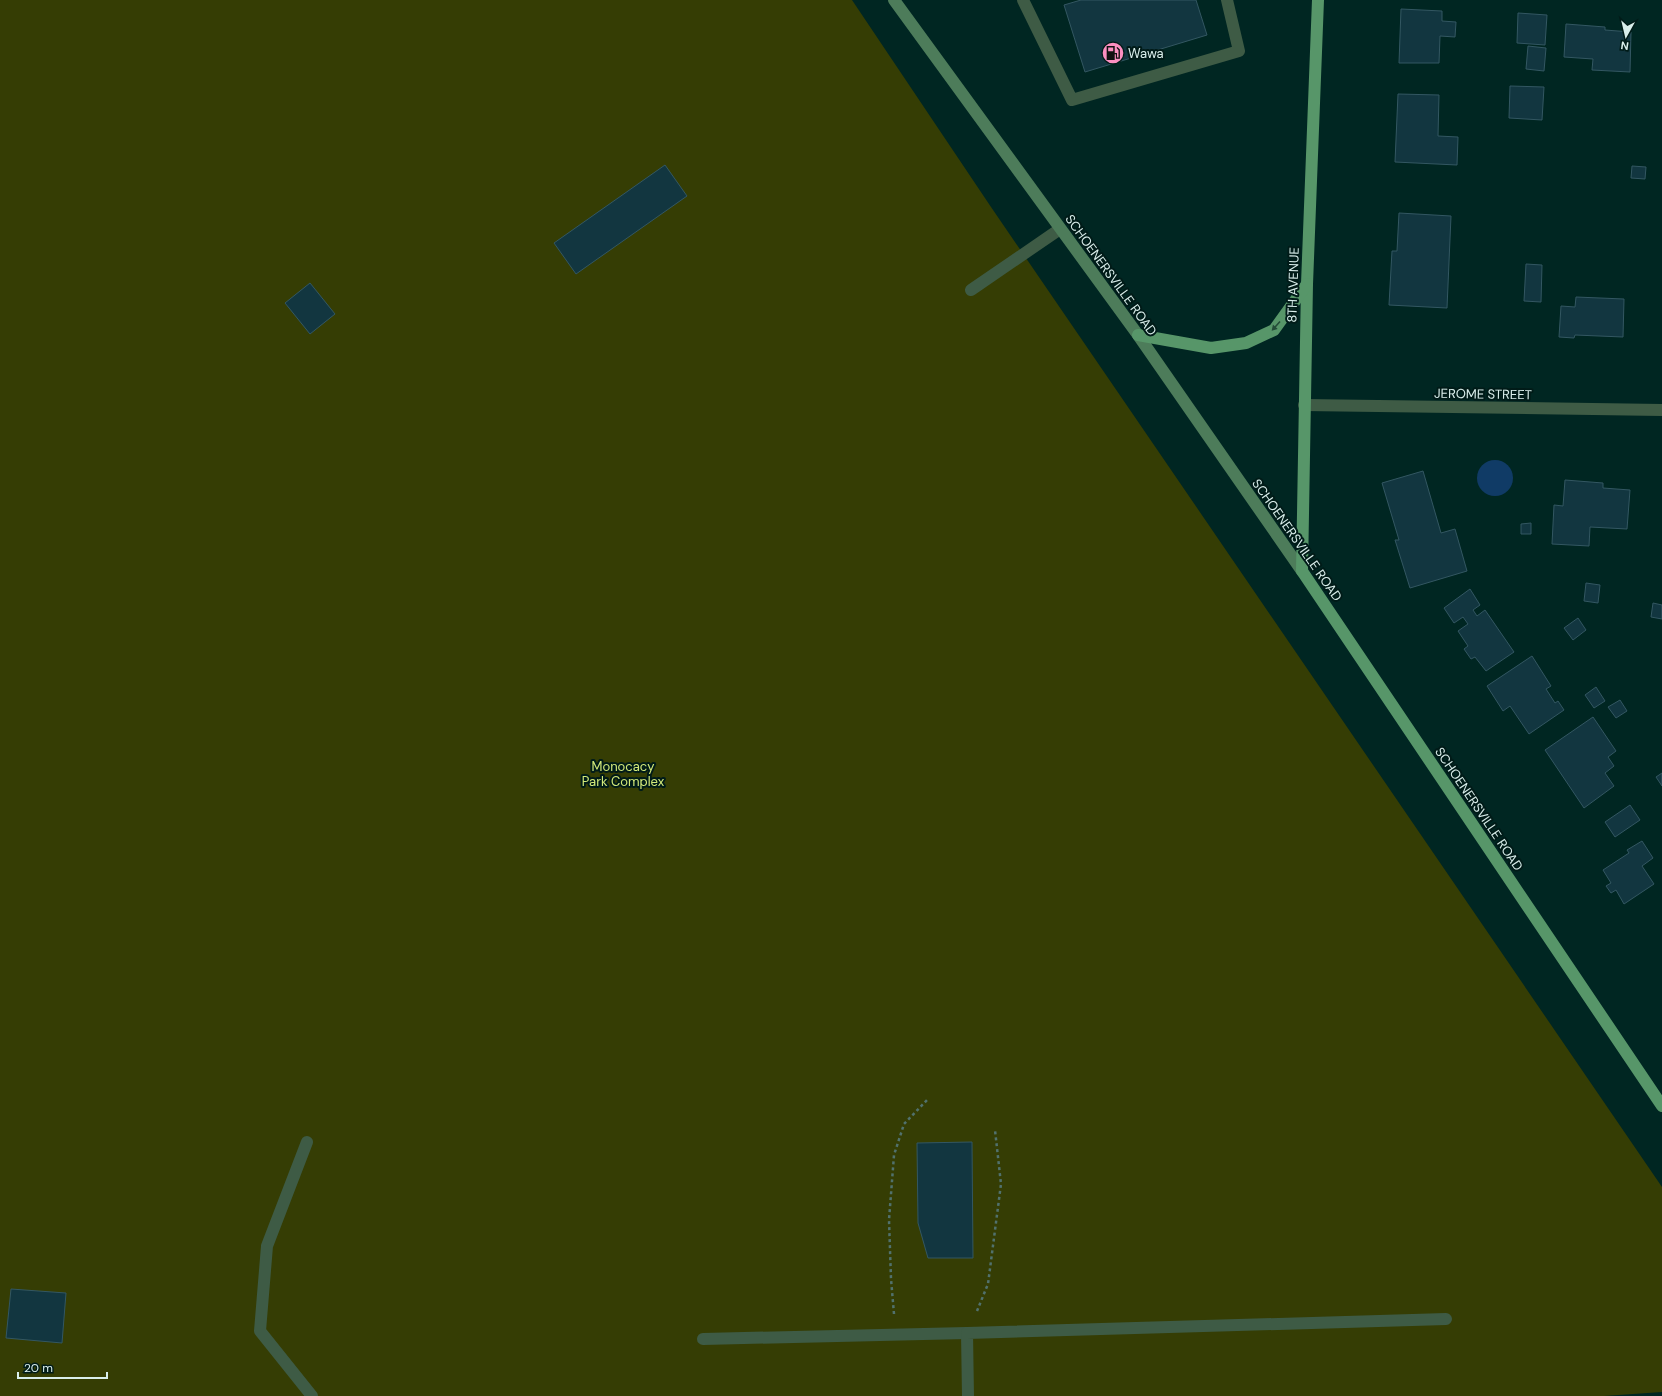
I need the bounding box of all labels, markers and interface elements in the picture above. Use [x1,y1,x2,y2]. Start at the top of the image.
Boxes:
north arrow [1606,16,1646,56]
text: N [1620,38,1630,53]
fuel station icon: Wawa [1100,40,1126,66]
place label: Wawa [1128,45,1164,62]
street label: SCHOENERSVILLE ROAD [1061,211,1161,339]
street label: 8TH AVENUE [1283,247,1303,323]
one-way arrow [1271,321,1280,331]
street label: JEROME STREET [1434,385,1532,403]
street label: SCHOENERSVILLE ROAD [1248,476,1346,604]
street label: SCHOENERSVILLE ROAD [1431,744,1527,874]
park label: Monocacy Park Complex [582,758,665,790]
scale bar [18,1354,107,1380]
text: 20 m [24,1360,53,1376]

